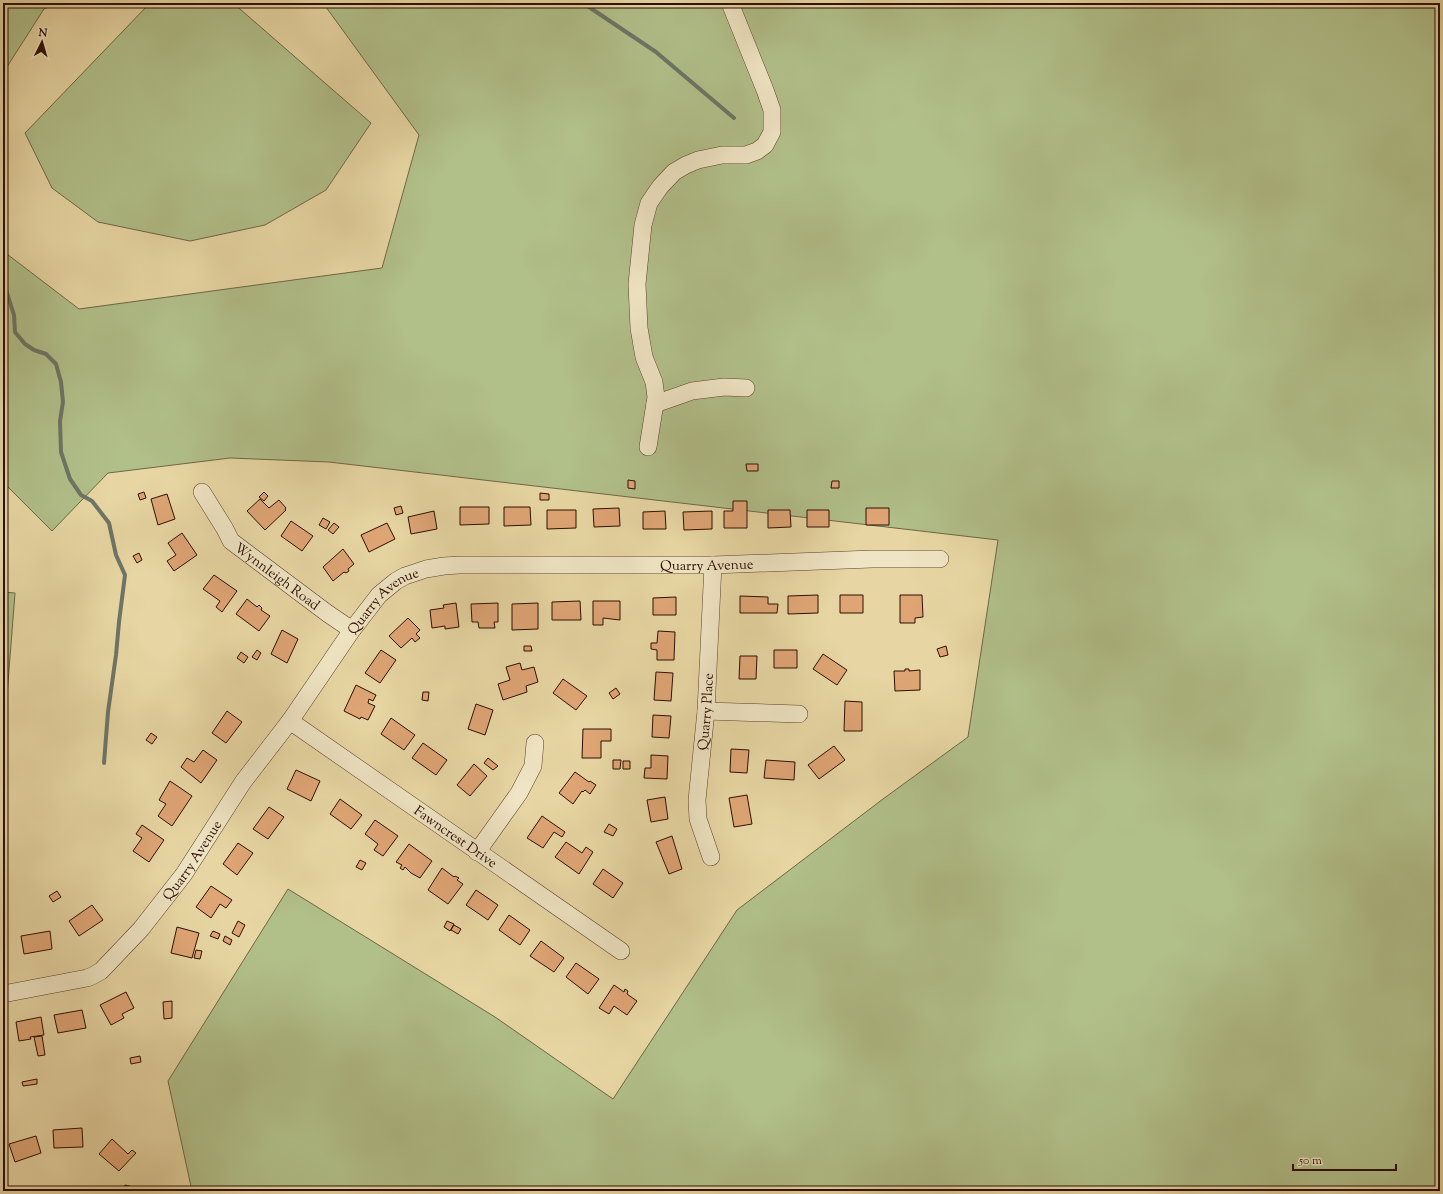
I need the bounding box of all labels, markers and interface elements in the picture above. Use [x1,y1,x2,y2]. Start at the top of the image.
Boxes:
north arrow [22,22,62,62]
text: N [37,25,48,41]
street label: Wynnleigh Road [229,539,323,616]
street label: Quarry Avenue [660,555,754,577]
street label: Quarry Avenue [344,564,422,640]
street label: Quarry Place [694,673,720,751]
street label: Fawncrest Drive [409,802,501,874]
street label: Quarry Avenue [159,817,228,906]
scale bar [1293,1146,1396,1172]
text: 50 m [1298,1152,1322,1170]

